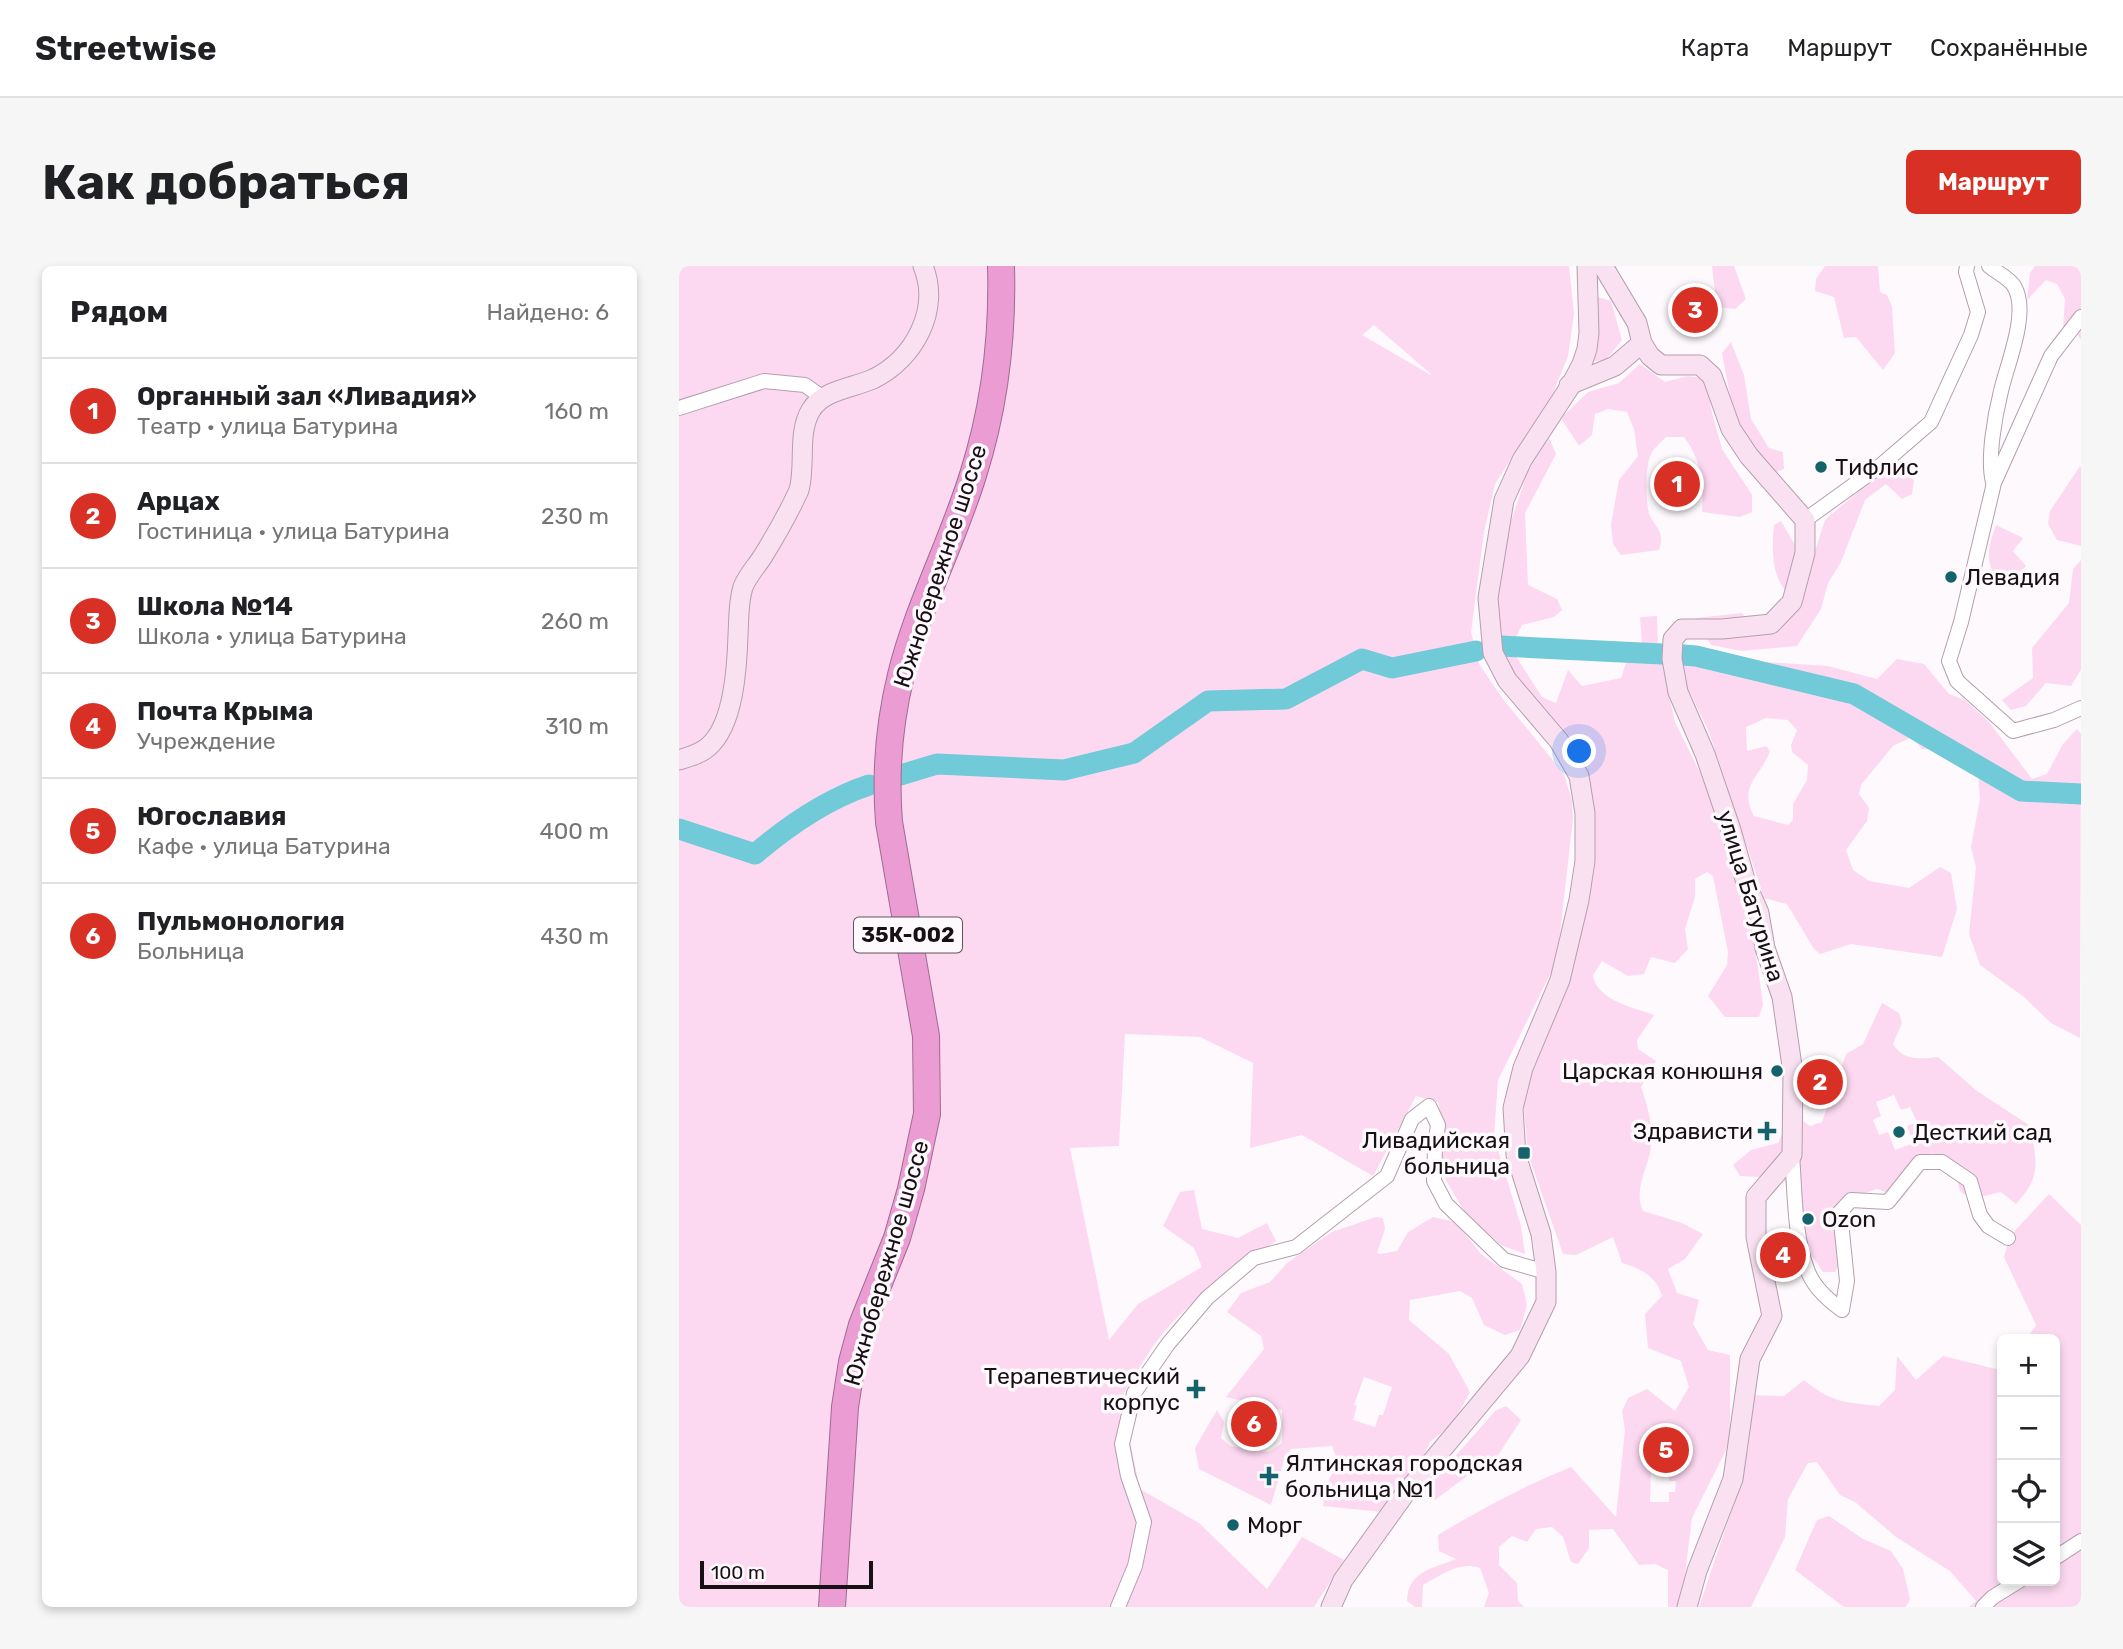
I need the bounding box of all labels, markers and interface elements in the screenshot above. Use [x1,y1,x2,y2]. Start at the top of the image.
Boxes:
text: Streetwise [35,29,217,68]
text: Карта [1681,34,1749,62]
text: Маршрут [1787,34,1892,62]
text: Сохранённые [1930,34,2088,62]
button: Маршрут [1906,150,2081,214]
text: Как добраться [42,153,410,211]
pin: 3 [1672,284,1718,336]
text: Рядом [70,294,168,330]
text: Найдено: 6 [487,298,609,326]
text: Органный зал «Ливадия» [137,381,477,412]
text: 1 [87,397,99,425]
text: 160 m [545,397,609,425]
text: Театр · улица Батурина [137,412,398,440]
street label: Южнобережное шоссе [887,441,993,691]
place label: Тифлис [1835,453,1919,481]
pin: 1 [1654,458,1700,510]
marker: Тифлис [1813,459,1829,475]
text: Арцах [137,486,220,517]
text: 2 [86,502,100,530]
text: 230 m [541,502,609,530]
text: Гостиница · улица Батурина [137,517,450,545]
place label: Левадия [1965,563,2060,591]
marker: Левадия [1943,569,1959,585]
text: Школа №14 [137,591,293,622]
text: 3 [85,607,101,635]
text: 260 m [541,607,609,635]
text: Школа · улица Батурина [137,622,407,650]
text: Почта Крыма [137,696,313,727]
text: 4 [85,712,101,740]
text: 310 m [545,712,609,740]
text: Учреждение [137,727,276,755]
your location [1562,734,1596,768]
text: Югославия [137,801,287,832]
street label: улица Батурина [1712,807,1790,985]
text: 5 [86,817,100,845]
text: 400 m [539,817,609,845]
text: Кафе · улица Батурина [137,832,391,860]
text: Пульмонология [137,906,345,937]
road number: 35К-002 [854,918,962,952]
text: 6 [86,922,100,950]
text: 430 m [540,922,609,950]
text: Больница [137,937,245,965]
pin: 2 [1797,1056,1843,1108]
place label: Царская конюшня [1562,1057,1763,1085]
marker: Царская конюшня [1769,1063,1785,1079]
place label: Здрависти [1633,1117,1753,1145]
place label: Десткий сад [1913,1118,2052,1146]
marker: Здрависти [1759,1123,1775,1139]
marker: Десткий сад [1891,1124,1907,1140]
place label: Ливадийская больница [1362,1126,1510,1180]
street label: Южнобережное шоссе [838,1137,934,1389]
marker: Ливадийская больница [1516,1145,1532,1161]
place label: Ozon [1822,1205,1876,1233]
marker: Ozon [1800,1211,1816,1227]
pin: 4 [1760,1229,1806,1281]
map controls [1997,1334,2060,1586]
button: + [1997,1334,2060,1397]
place label: Терапевтический корпус [984,1362,1180,1416]
marker: Терапевтический корпус [1186,1379,1206,1399]
button: − [1997,1397,2060,1460]
pin: 6 [1231,1398,1277,1450]
pin: 5 [1643,1424,1689,1476]
place label: Ялтинская городская больница №1 [1285,1449,1523,1503]
button: locate [1997,1460,2060,1523]
marker: Ялтинская городская больница №1 [1259,1466,1279,1486]
place label: Морг [1247,1511,1302,1539]
marker: Морг [1225,1517,1241,1533]
button: layers [1997,1523,2060,1586]
scale bar [700,1558,873,1590]
text: 100 m [711,1561,765,1584]

